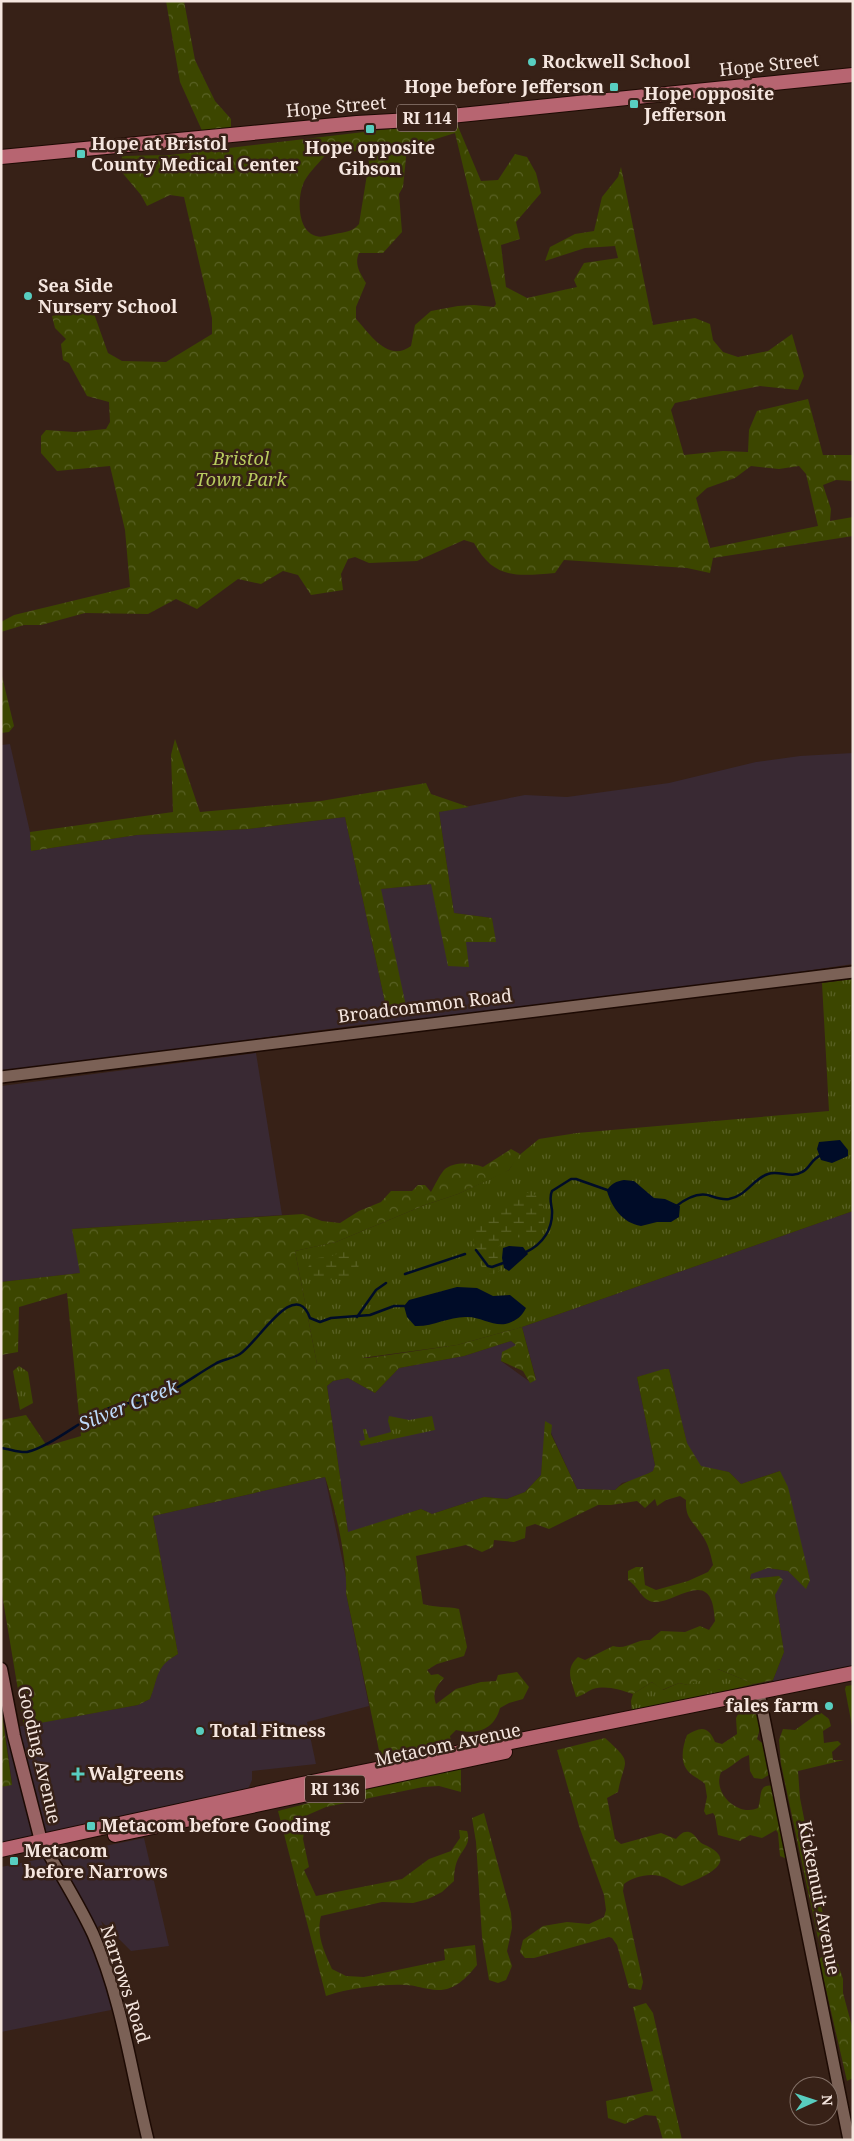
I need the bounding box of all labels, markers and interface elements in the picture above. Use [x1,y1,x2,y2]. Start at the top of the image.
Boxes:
street label: Hope Street [718,47,820,81]
place label: Rockwell School [542,49,691,73]
marker: Rockwell School [526,56,538,68]
place label: Hope before Jefferson [404,74,604,98]
marker: Hope before Jefferson [608,81,620,93]
place label: Hope opposite Jefferson [643,81,774,126]
street label: Hope Street [285,90,387,122]
marker: Hope opposite Jefferson [628,98,640,110]
road number: RI 114 [397,105,457,132]
marker: Hope opposite Gibson [364,123,376,135]
place label: Hope at Bristol County Medical Center [91,131,299,176]
place label: Hope opposite Gibson [305,135,435,180]
marker: Hope at Bristol County Medical Center [75,148,87,160]
place label: Sea Side Nursery School [38,273,178,318]
marker: Sea Side Nursery School [22,290,34,302]
park label: Bristol Town Park [195,446,287,491]
street label: Broadcommon Road [336,982,513,1028]
water label: Silver Creek [74,1373,183,1437]
street label: Gooding Avenue [12,1684,67,1826]
place label: fales farm [726,1693,819,1717]
marker: fales farm [823,1700,835,1712]
street label: Metacom Avenue [373,1717,523,1771]
place label: Total Fitness [210,1718,326,1742]
marker: Total Fitness [194,1725,206,1737]
place label: Walgreens [88,1761,184,1785]
marker: Walgreens [72,1768,84,1780]
road number: RI 136 [305,1776,365,1802]
place label: Metacom before Gooding [101,1813,331,1837]
street label: Kickemuit Avenue [793,1819,847,1977]
marker: Metacom before Gooding [85,1820,97,1832]
place label: Metacom before Narrows [24,1838,168,1883]
marker: Metacom before Narrows [8,1855,20,1867]
street label: Narrows Road [96,1922,156,2046]
north arrow [789,2076,839,2126]
text: N [818,2094,837,2106]

